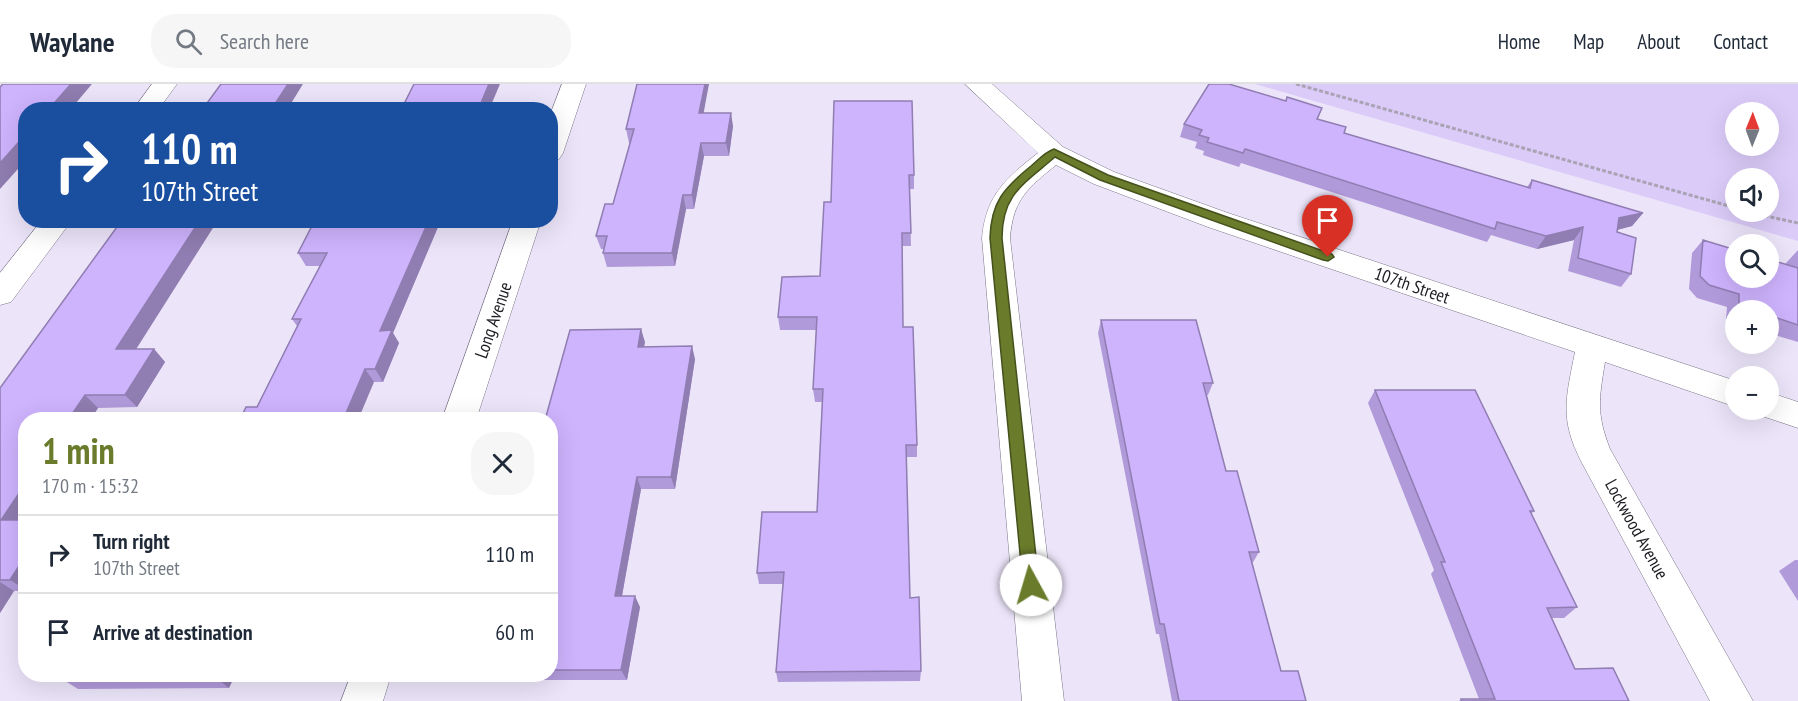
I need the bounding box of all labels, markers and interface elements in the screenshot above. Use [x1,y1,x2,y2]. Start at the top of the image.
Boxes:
search box [151,14,571,68]
text: Waylane [30,23,115,60]
icon: search [172,25,205,58]
text: Search here [220,27,309,55]
text: Home [1498,28,1540,55]
text: Map [1573,28,1604,55]
text: About [1637,28,1680,55]
text: Contact [1713,28,1768,55]
north arrow [1725,102,1779,156]
map controls [1725,102,1779,420]
text: 110 m [141,121,238,176]
icon: right [42,126,120,204]
button: sound [1725,168,1779,222]
text: 107th Street [141,174,258,208]
pin [1302,195,1353,257]
icon: arrive [1311,204,1344,237]
button: search [1725,234,1779,288]
street label: 107th Street [1371,261,1453,309]
street label: Long Avenue [469,279,517,361]
button: + [1725,300,1779,354]
button: − [1725,366,1779,420]
text: 1 min [42,427,115,474]
button: close [471,432,534,495]
text: 170 m · 15:32 [42,473,139,499]
street label: Lockwood Avenue [1600,475,1674,583]
text: Turn right [93,527,170,555]
icon: right [42,538,75,571]
text: 110 m [485,540,534,568]
position arrow [999,553,1063,617]
text: 107th Street [93,555,180,581]
icon: arrive [42,616,75,649]
text: Arrive at destination [93,618,253,646]
text: 60 m [495,618,534,646]

